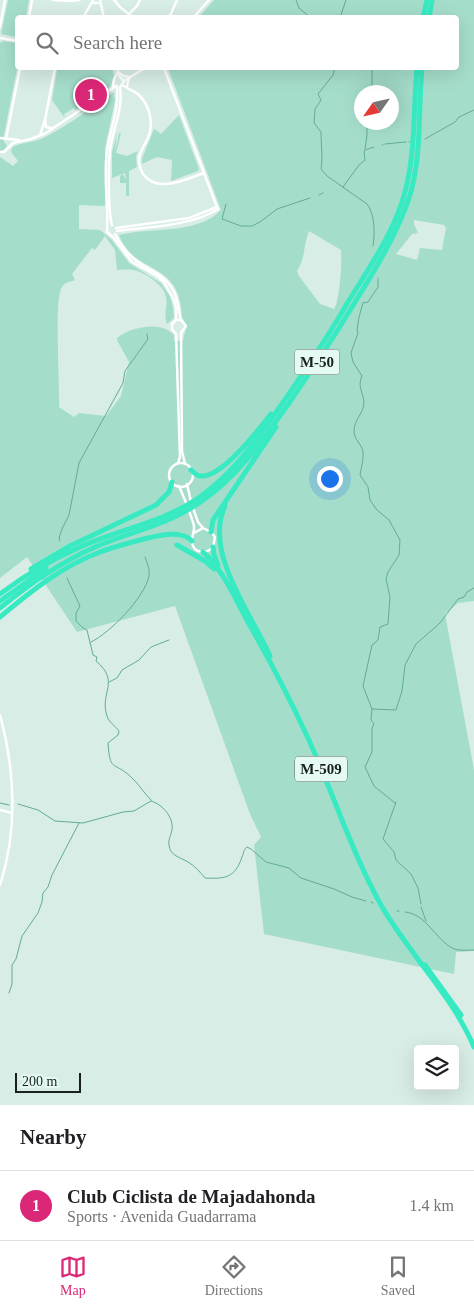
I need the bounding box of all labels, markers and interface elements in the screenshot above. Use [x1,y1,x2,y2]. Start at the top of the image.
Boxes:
search box [15,15,459,70]
icon: search [33,29,61,57]
text: Search here [73,32,162,53]
pin: 1 [75,76,107,114]
north arrow [354,85,399,130]
road number: M-50 [294,350,340,374]
your location [317,466,343,492]
road number: M-509 [295,756,347,782]
map controls [414,1045,459,1090]
button: layers [414,1045,459,1090]
scale bar [15,1070,81,1093]
text: 200 m [22,1074,57,1089]
text: Nearby [20,1125,87,1149]
text: Club Ciclista de Majadahonda [67,1186,316,1207]
text: 1 [32,1197,40,1214]
text: 1.4 km [410,1197,454,1214]
text: Sports · Avenida Guadarrama [67,1208,256,1225]
tab: Map [59,1253,87,1299]
tab: Directions [205,1253,263,1299]
tab: Saved [381,1253,415,1299]

